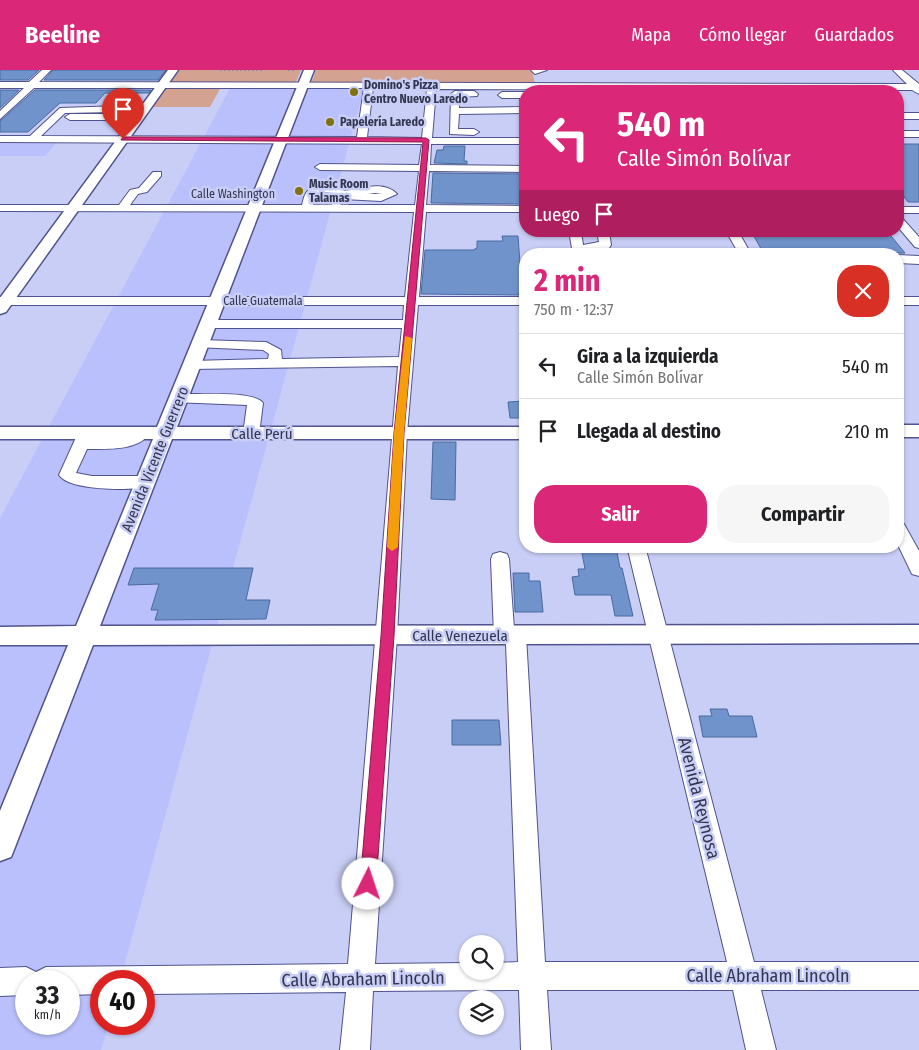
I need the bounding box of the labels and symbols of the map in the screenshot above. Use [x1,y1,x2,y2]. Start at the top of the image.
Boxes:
place label: Domino's Pizza Centro Nuevo Laredo [364,78,469,106]
marker: Domino's Pizza Centro Nuevo Laredo [348,86,360,98]
pin [102,88,144,139]
place label: Papelería Laredo [340,115,425,129]
marker: Papelería Laredo [324,116,336,128]
place label: Music Room Talamas [309,177,369,205]
marker: Music Room Talamas [293,185,305,197]
street label: Calle Washington [191,187,275,201]
street label: Calle Guatemala [223,294,303,308]
street label: Avenida Vicente Guerrero [118,384,192,534]
street label: Calle Perú [231,425,293,443]
street label: Calle Venezuela [412,627,508,645]
street label: Avenida Reynosa [673,735,725,861]
position arrow [341,857,393,909]
street label: Calle Abraham Lincoln [686,965,850,987]
street label: Calle Abraham Lincoln [281,967,445,991]
speed limit sign: 40 [90,970,155,1035]

